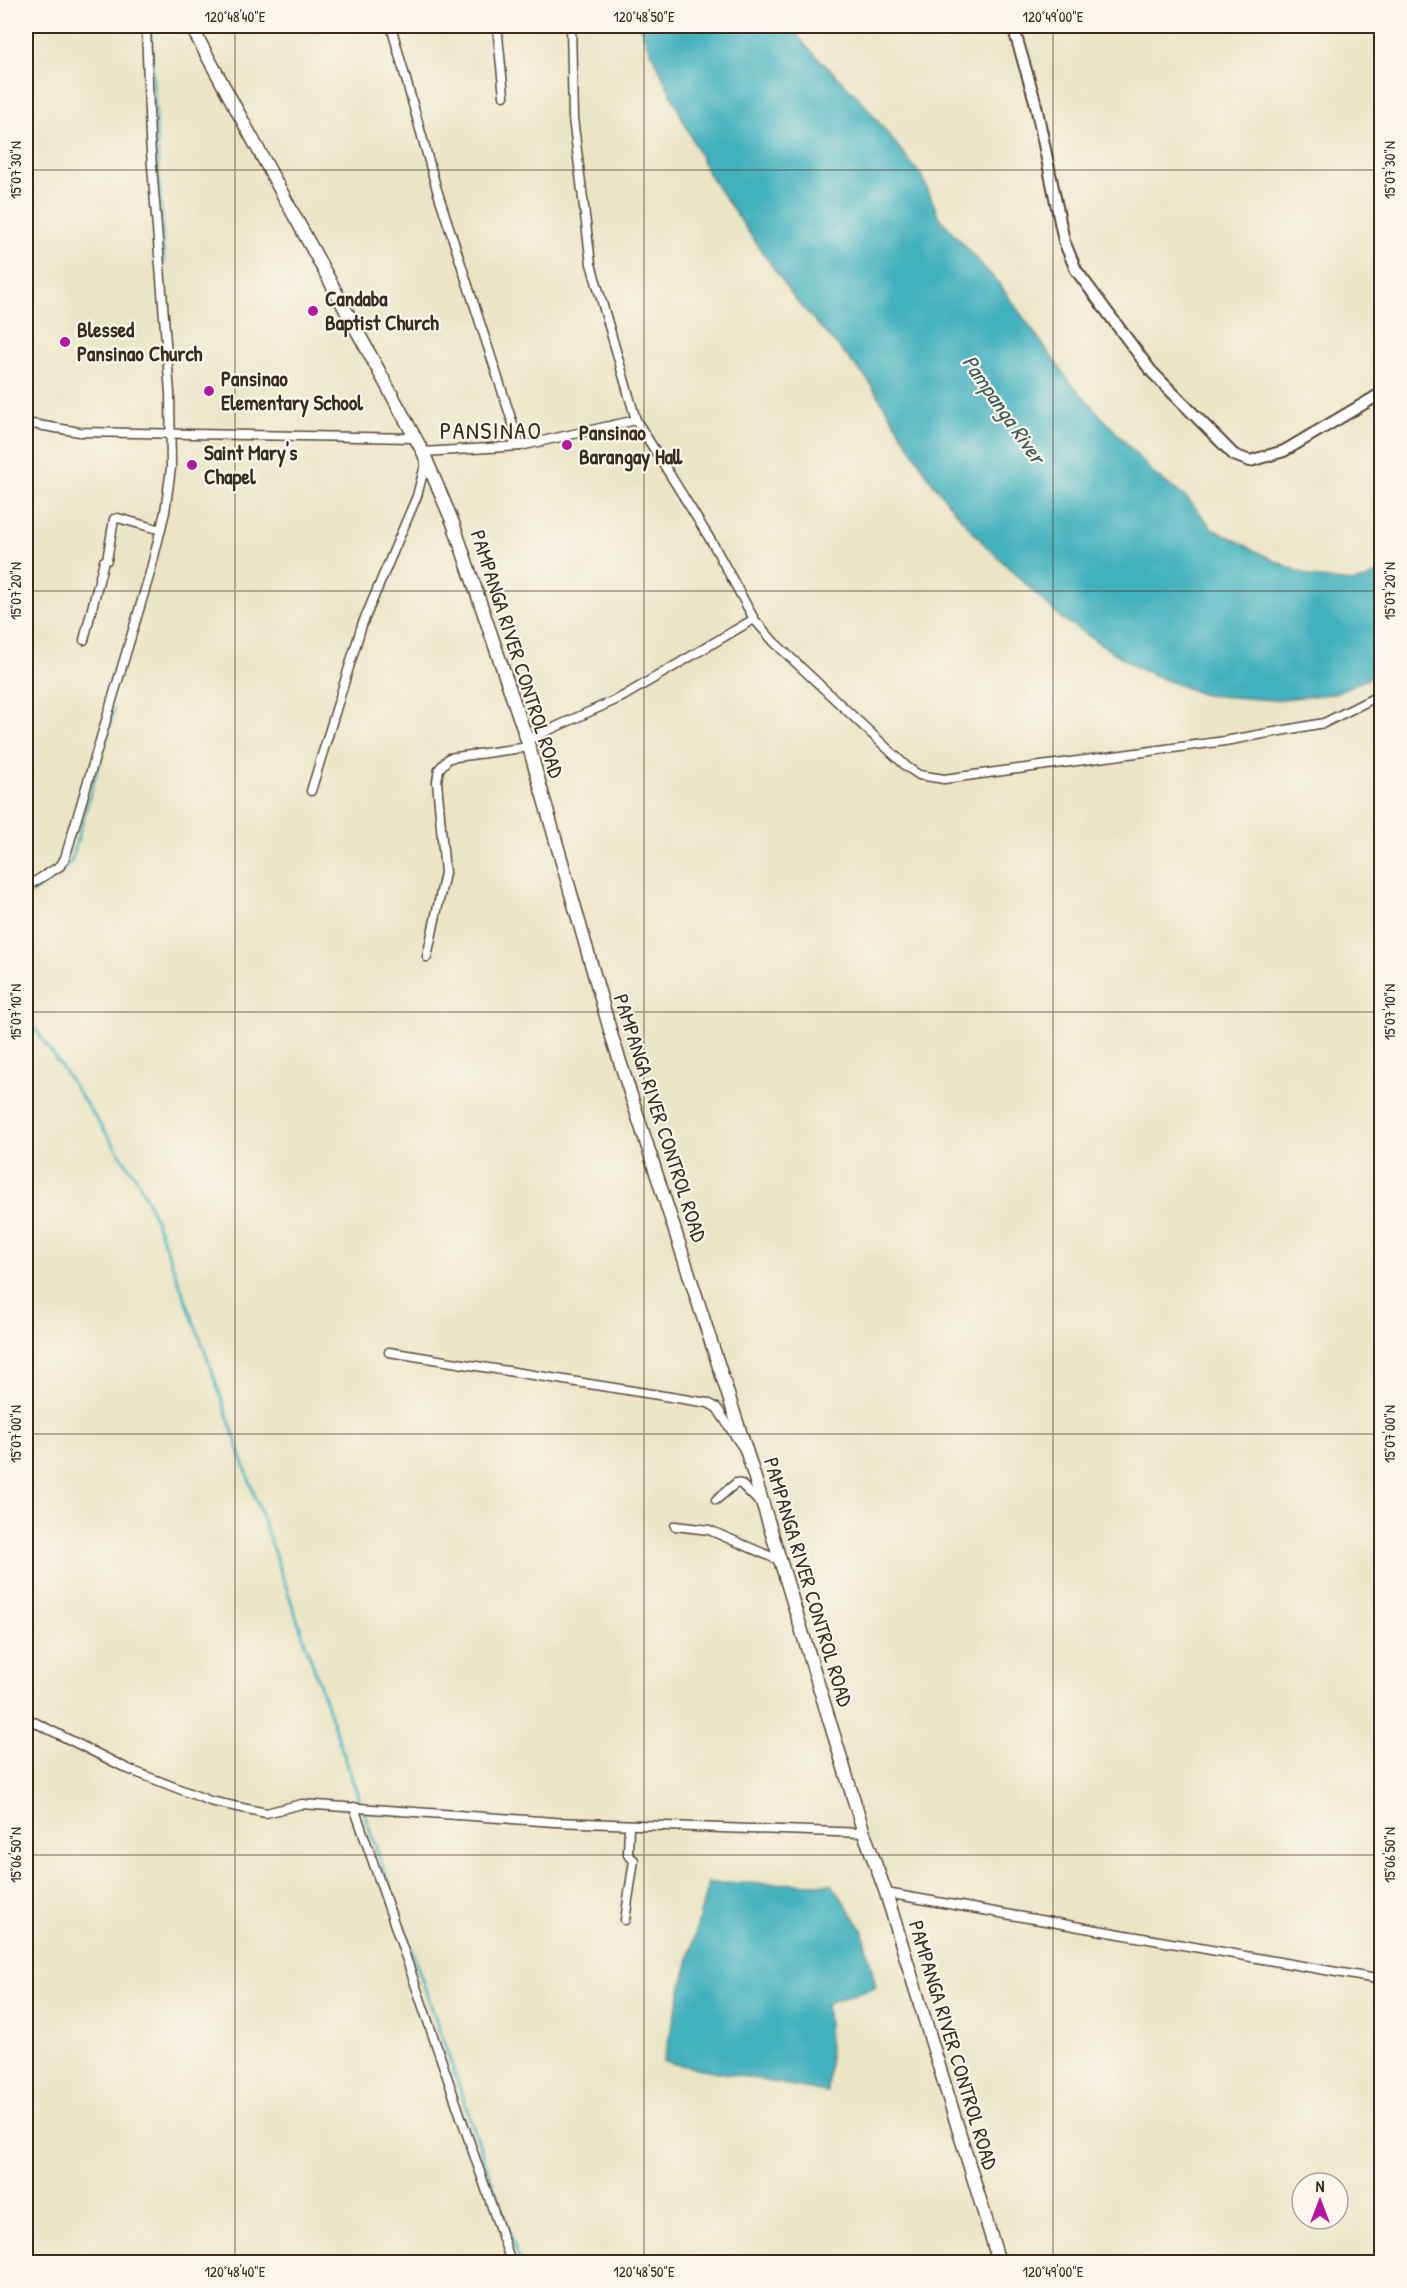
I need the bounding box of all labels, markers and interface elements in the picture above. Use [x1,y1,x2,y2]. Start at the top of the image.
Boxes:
text: 120°48'40"E [205,6,266,27]
text: 120°48'50"E [613,6,675,27]
text: 120°49'00"E [1023,6,1084,27]
text: 15°07'30"N [5,141,26,199]
text: 15°07'30"N [1379,141,1400,199]
place label: Candaba Baptist Church [325,284,439,338]
marker: Candaba Baptist Church [306,304,320,318]
place label: Blessed Pansinao Church [77,315,203,368]
marker: Blessed Pansinao Church [58,335,72,349]
water label: Pampanga River [955,349,1054,472]
place label: Pansinao Elementary School [221,364,363,418]
marker: Pansinao Elementary School [202,384,216,398]
district label: PANSINAO [440,414,542,446]
place label: Pansinao Barangay Hall [579,418,683,472]
place label: Saint Mary's Chapel [204,438,297,492]
marker: Pansinao Barangay Hall [560,438,574,452]
marker: Saint Mary's Chapel [185,458,199,472]
street label: PAMPANGA RIVER CONTROL ROAD [464,526,571,781]
text: 15°07'20"N [5,562,26,620]
text: 15°07'20"N [1379,562,1400,620]
text: 15°07'10"N [5,984,26,1040]
text: 15°07'10"N [1379,984,1400,1040]
street label: PAMPANGA RIVER CONTROL ROAD [607,990,714,1245]
text: 15°07'00"N [5,1405,26,1463]
text: 15°07'00"N [1379,1405,1400,1463]
street label: PAMPANGA RIVER CONTROL ROAD [757,1454,860,1710]
text: 15°06'50"N [5,1827,26,1883]
text: 15°06'50"N [1379,1827,1400,1883]
street label: PAMPANGA RIVER CONTROL ROAD [902,1917,1005,2173]
north arrow [1290,2171,1350,2231]
text: N [1316,2175,1325,2197]
text: 120°48'40"E [205,2261,266,2282]
text: 120°48'50"E [613,2261,675,2282]
text: 120°49'00"E [1023,2261,1084,2282]

